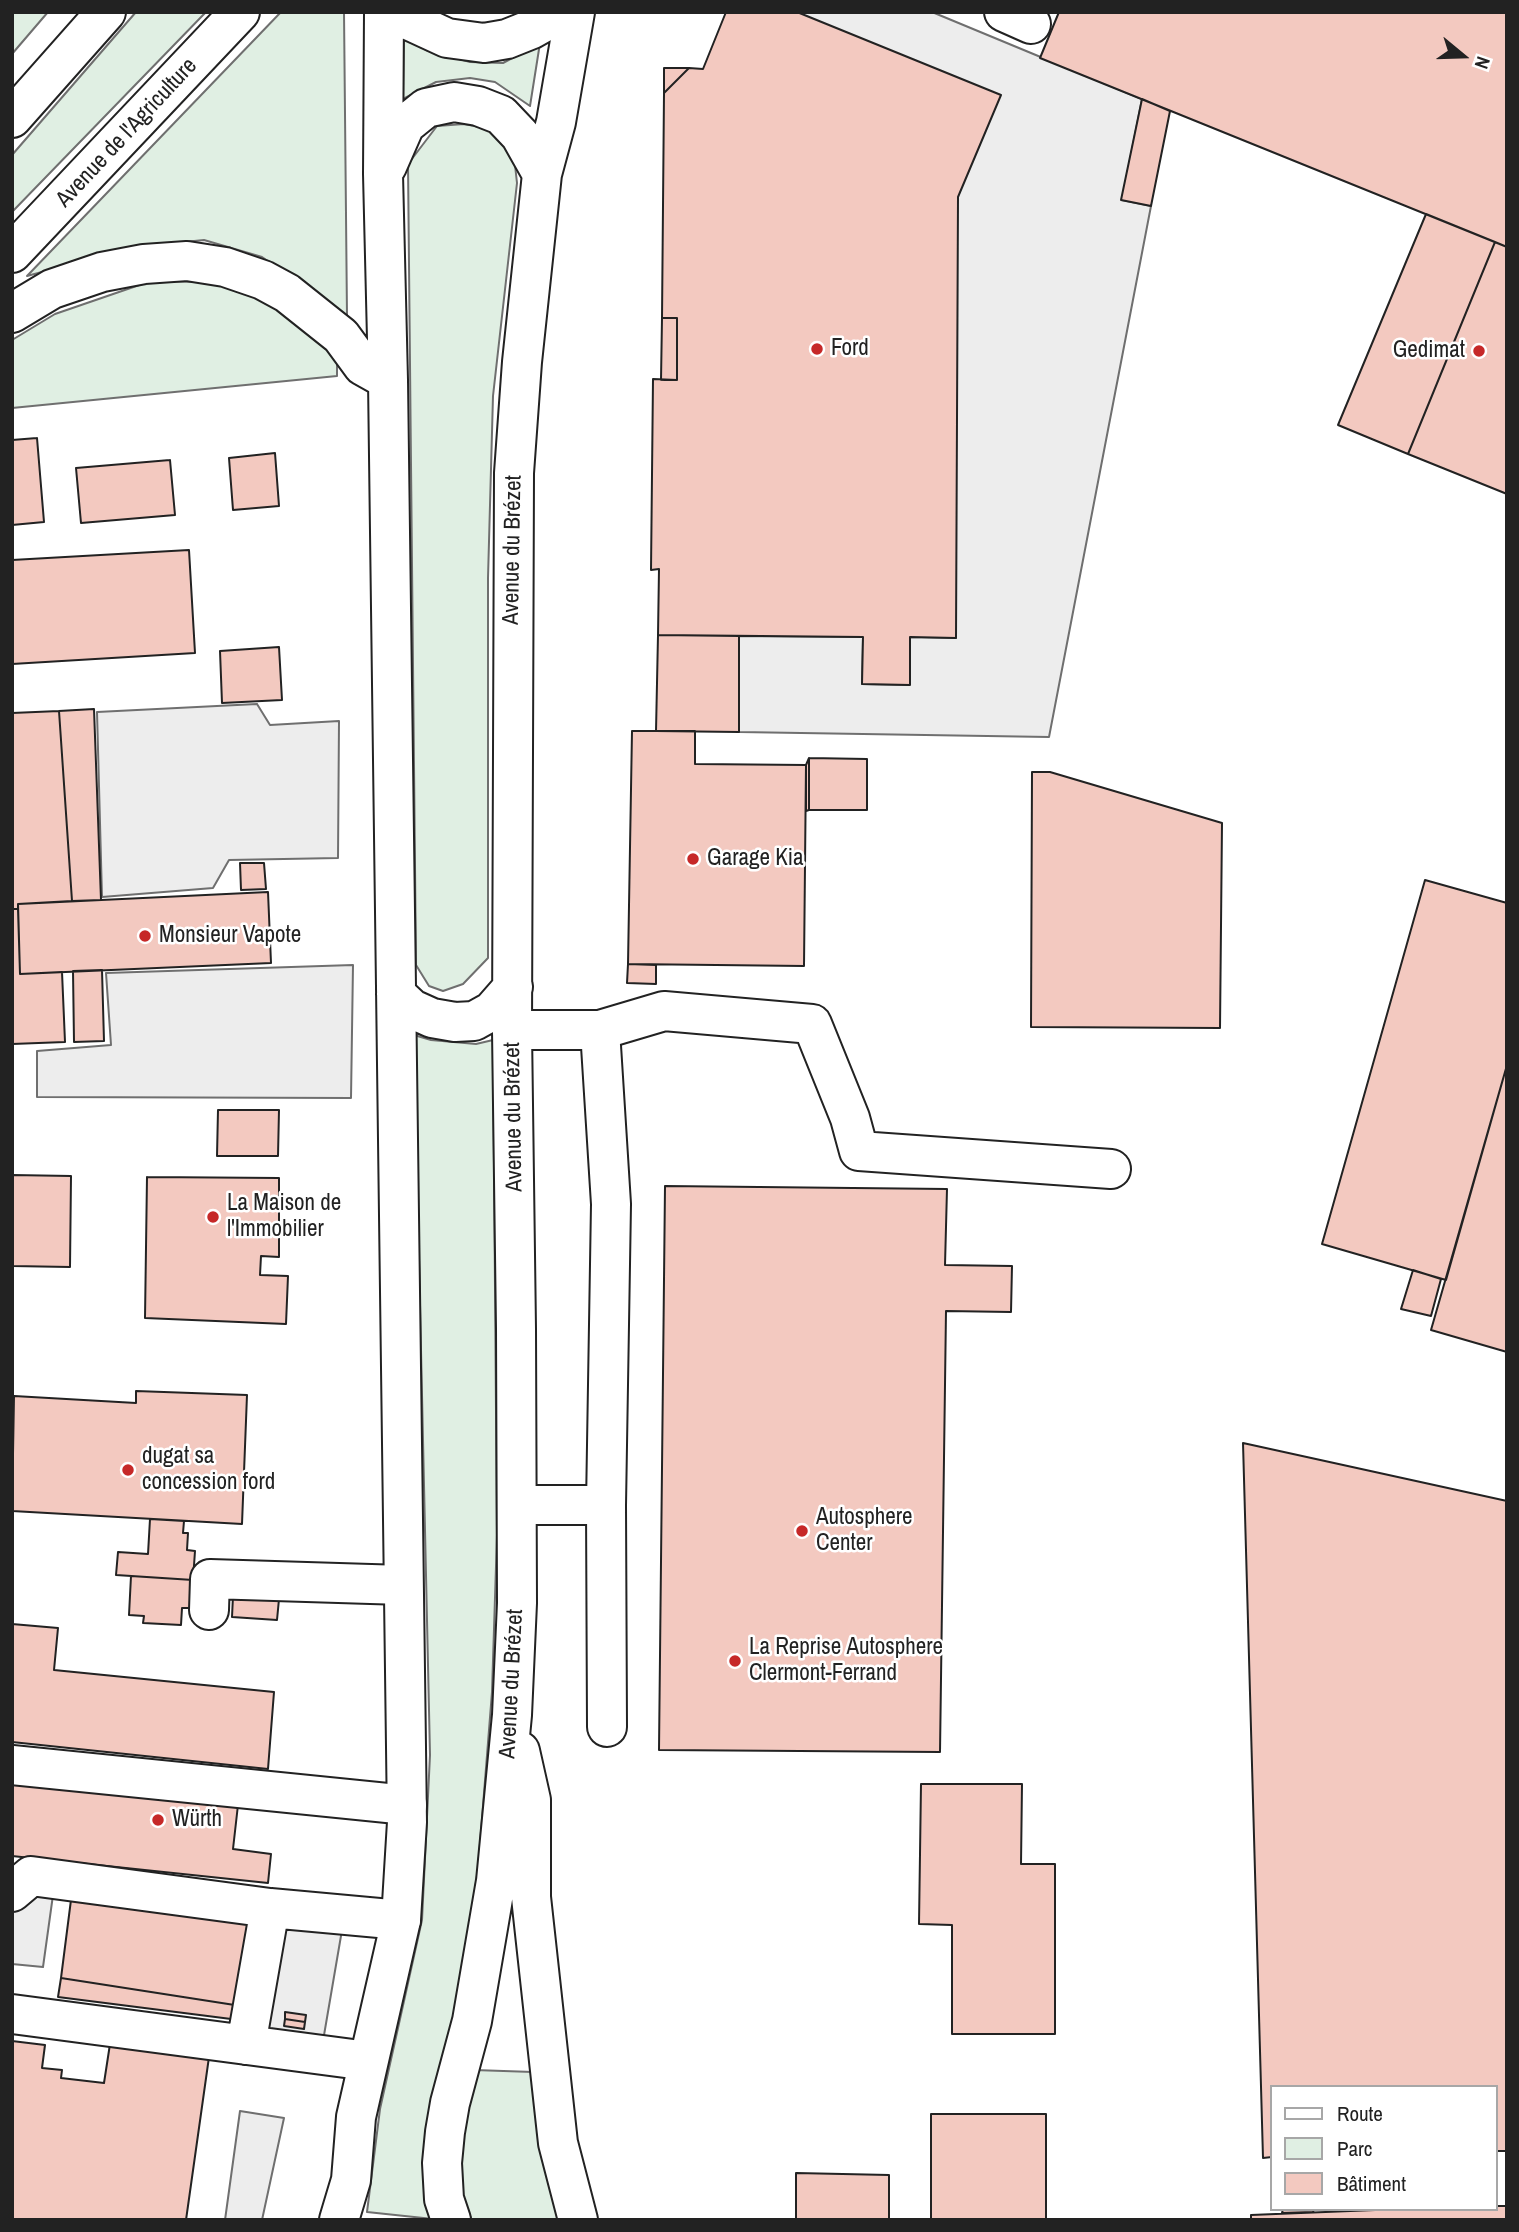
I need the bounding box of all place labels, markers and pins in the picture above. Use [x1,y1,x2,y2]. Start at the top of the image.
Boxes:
place label: Ford [831,335,869,363]
place label: Gedimat [1393,337,1465,365]
marker: Ford [809,341,825,357]
marker: Gedimat [1471,343,1487,359]
place label: Garage Kia [707,845,803,873]
marker: Garage Kia [685,851,701,867]
place label: Monsieur Vapote [159,922,301,950]
marker: Monsieur Vapote [137,928,153,944]
place label: La Maison de l'Immobilier [227,1190,341,1244]
marker: La Maison de l'Immobilier [205,1209,221,1225]
place label: dugat sa concession ford [142,1443,275,1497]
marker: dugat sa concession ford [120,1462,136,1478]
place label: Autosphere Center [816,1504,912,1558]
marker: Autosphere Center [794,1523,810,1539]
place label: La Reprise Autosphere Clermont-Ferrand [749,1634,943,1688]
marker: La Reprise Autosphere Clermont-Ferrand [727,1653,743,1669]
place label: Würth [172,1806,222,1834]
marker: Würth [150,1812,166,1828]

